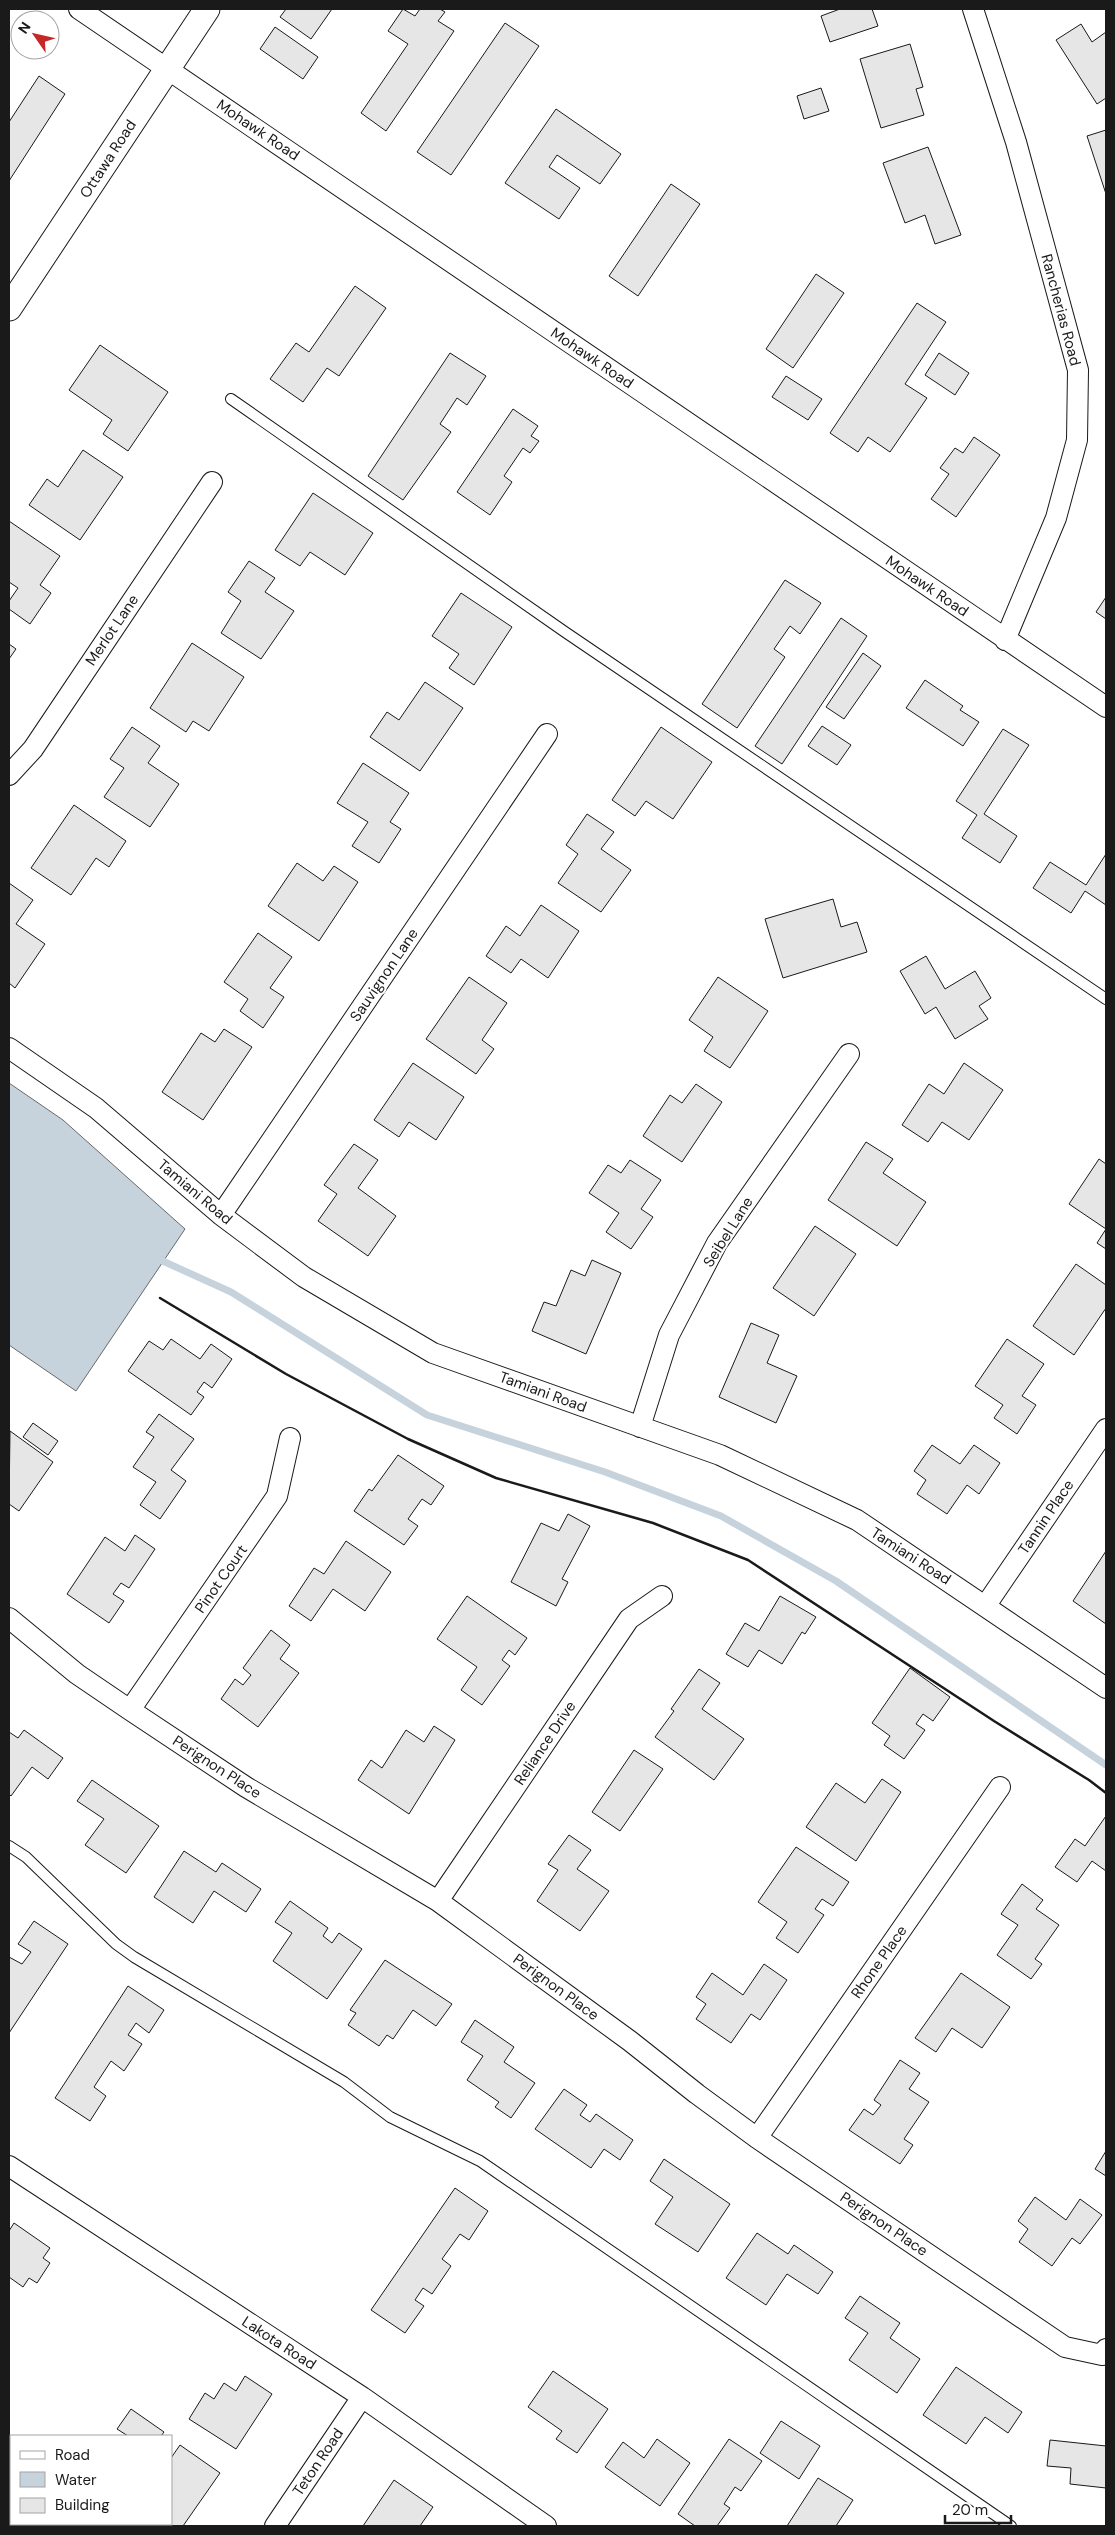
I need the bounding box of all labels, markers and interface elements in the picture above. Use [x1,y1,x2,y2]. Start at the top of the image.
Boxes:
north arrow [10,10,60,60]
text: N [14,18,35,37]
street label: Mohawk Road [213,95,303,165]
street label: Ottawa Road [75,116,141,202]
street label: Rancherias Road [1036,252,1086,368]
street label: Mohawk Road [547,323,637,393]
street label: Mohawk Road [882,551,972,621]
street label: Merlot Lane [81,591,143,669]
street label: Sauvignon Lane [345,924,423,1026]
street label: Tamiani Road [153,1155,237,1229]
street label: Seibel Lane [699,1193,757,1271]
street label: Tamiani Road [496,1367,590,1417]
street label: Tannin Place [1014,1476,1078,1558]
street label: Tamiani Road [867,1523,955,1589]
street label: Pinot Court [190,1541,252,1617]
street label: Reliance Drive [510,1697,580,1789]
street label: Perignon Place [169,1731,265,1803]
street label: Rhone Place [846,1922,912,2002]
street label: Perignon Place [509,1949,603,2025]
street label: Perignon Place [836,2187,932,2261]
street label: Lakota Road [238,2312,320,2374]
street label: Teton Road [288,2424,348,2500]
legend [10,2435,172,2525]
text: Road [55,2445,90,2465]
text: Water [55,2470,97,2490]
scale bar [945,2492,1011,2524]
text: Building [55,2495,110,2515]
text: 20 m [952,2500,988,2520]

